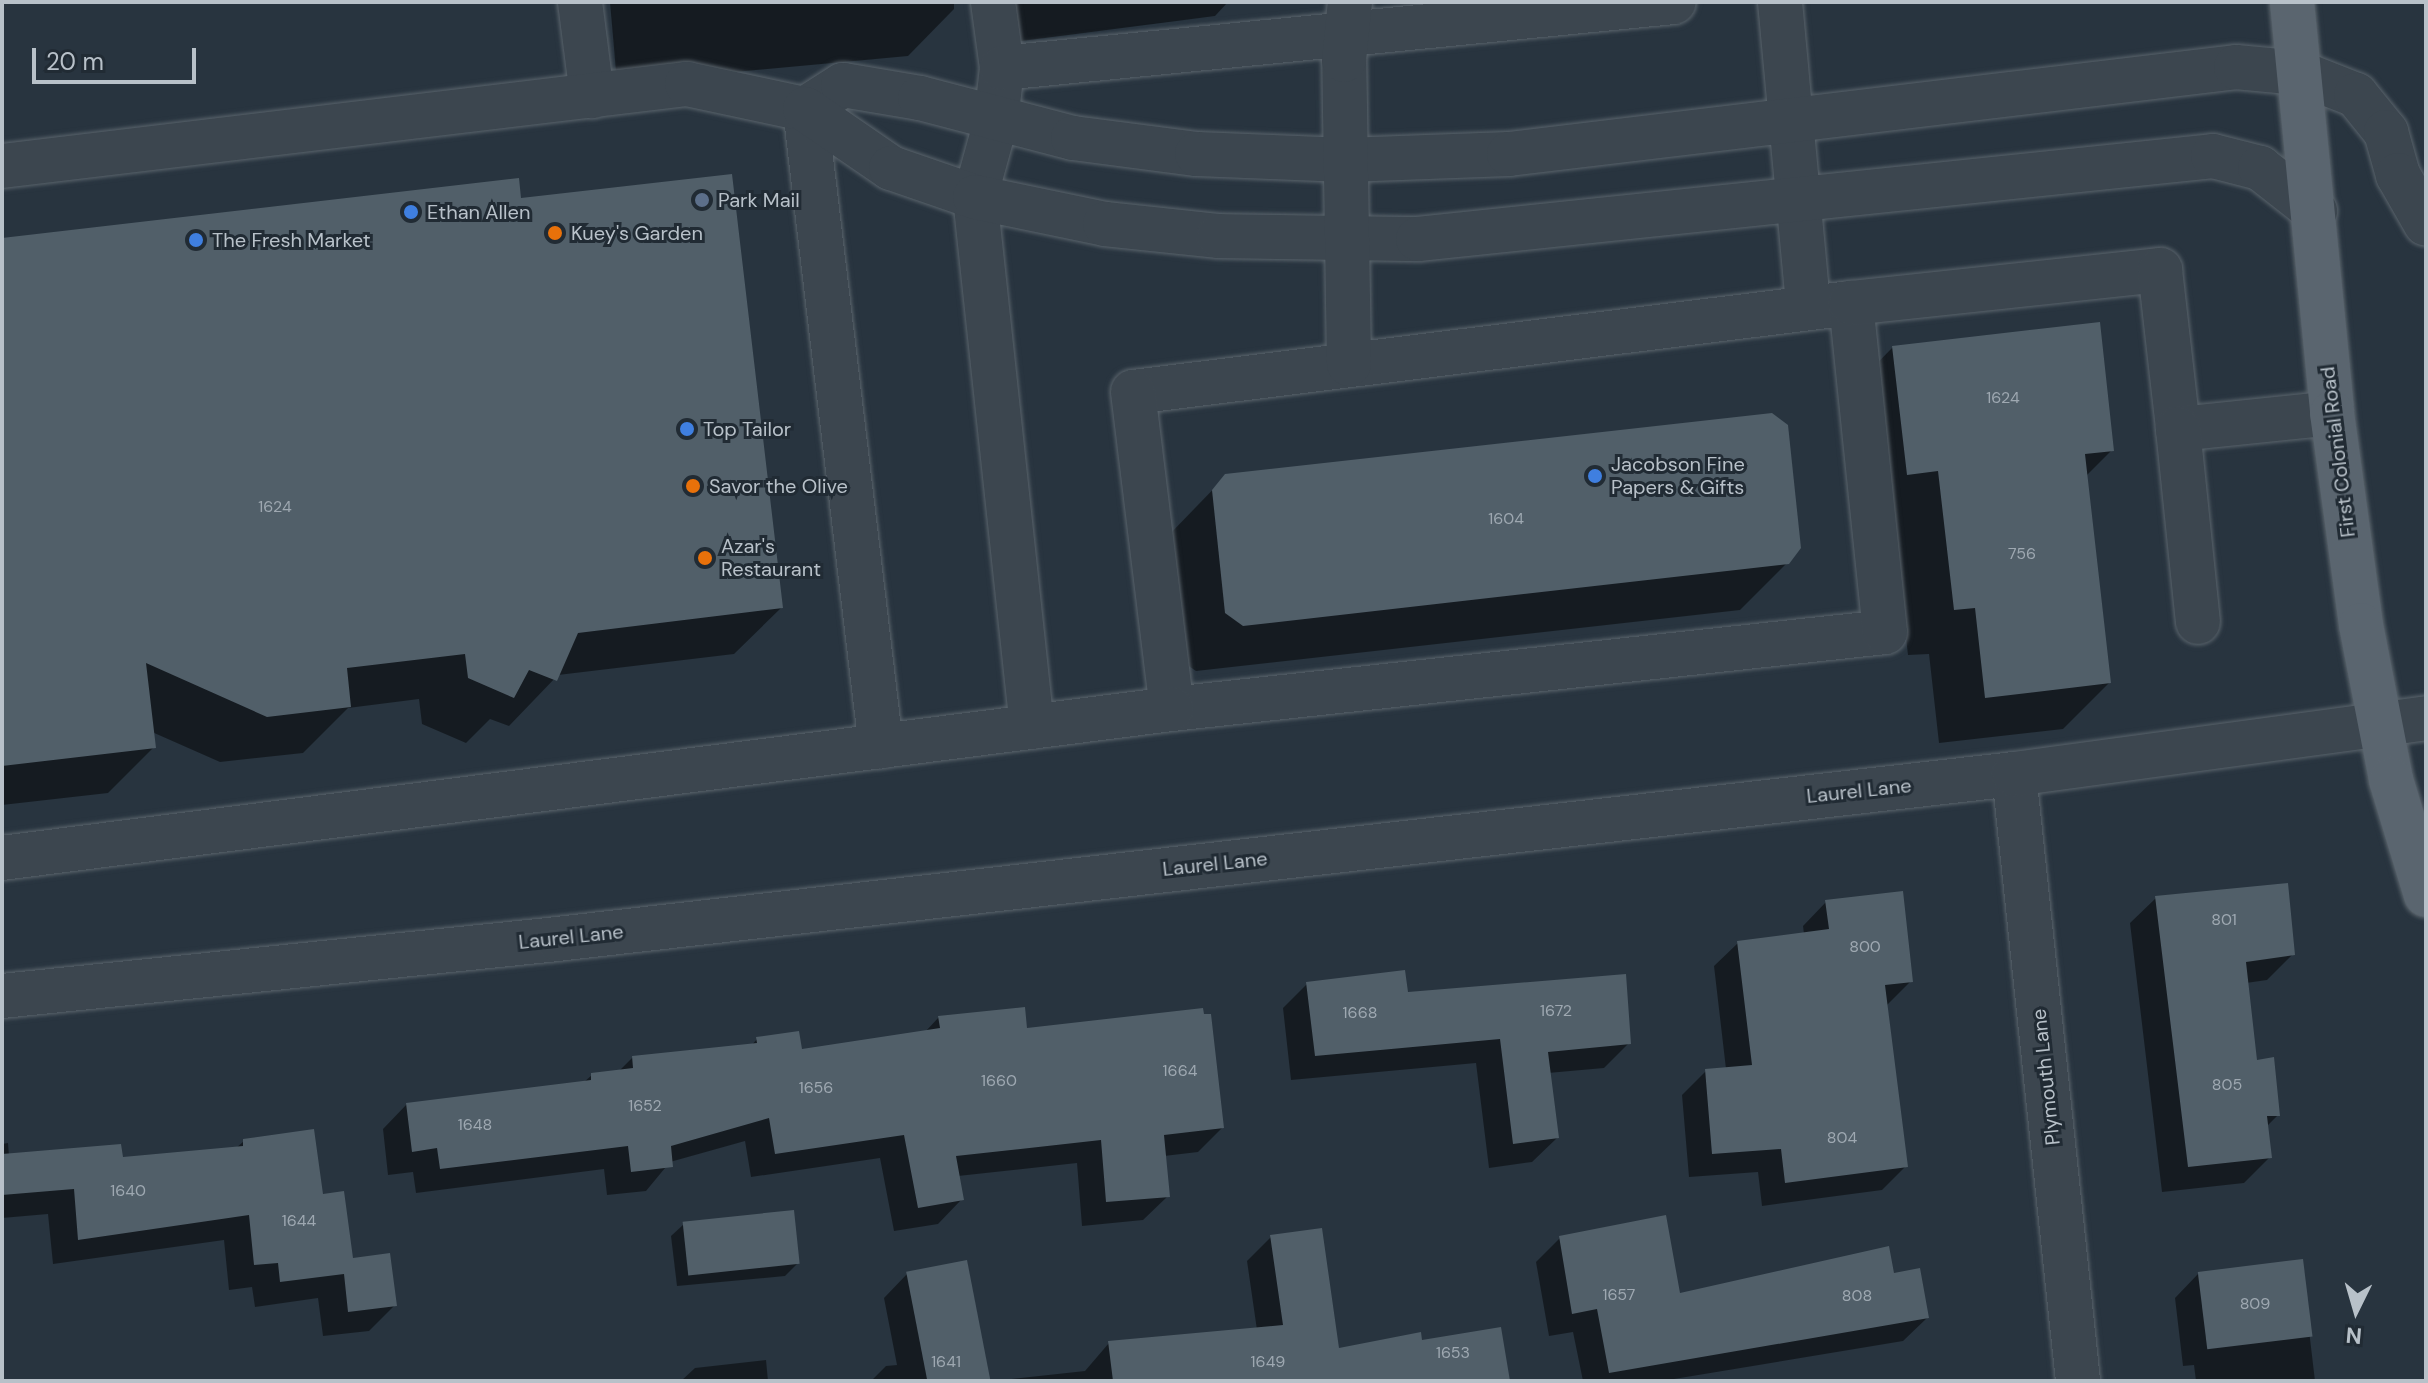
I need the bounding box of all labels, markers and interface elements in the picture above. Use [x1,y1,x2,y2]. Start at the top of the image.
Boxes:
scale bar [36,32,200,82]
text: 20 m [46,46,104,77]
place label: Park Mail [718,188,800,212]
marker: Park Mail [693,191,711,209]
place label: Ethan Allen [427,200,530,224]
marker: Ethan Allen [402,203,420,221]
place label: Kuey's Garden [571,221,703,245]
marker: Kuey's Garden [546,224,564,242]
place label: The Fresh Market [212,228,371,252]
marker: The Fresh Market [187,231,205,249]
street label: First Colonial Road [2316,365,2360,539]
house number: 1624 [1986,388,2020,408]
place label: Top Tailor [703,417,791,441]
marker: Top Tailor [678,420,696,438]
place label: Jacobson Fine Papers & Gifts [1611,452,1745,499]
marker: Jacobson Fine Papers & Gifts [1586,467,1604,485]
place label: Savor the Olive [709,474,848,498]
marker: Savor the Olive [684,477,702,495]
house number: 1624 [258,497,292,517]
house number: 1604 [1488,509,1524,529]
place label: Azar's Restaurant [721,534,821,581]
house number: 756 [2008,544,2036,564]
marker: Azar's Restaurant [696,549,714,567]
street label: Laurel Lane [1805,774,1913,808]
street label: Laurel Lane [1161,847,1269,881]
house number: 801 [2211,910,2237,930]
street label: Laurel Lane [517,920,625,954]
house number: 800 [1849,937,1881,957]
house number: 1672 [1540,1001,1572,1021]
house number: 1668 [1343,1003,1377,1023]
street label: Plymouth Lane [2027,1008,2065,1146]
house number: 1664 [1163,1061,1197,1081]
house number: 1660 [981,1071,1017,1091]
house number: 805 [2212,1075,2242,1095]
house number: 1656 [799,1078,833,1098]
house number: 1652 [628,1096,662,1116]
house number: 1648 [458,1115,492,1135]
house number: 804 [1827,1128,1857,1148]
house number: 1640 [110,1181,146,1201]
house number: 1644 [282,1211,316,1231]
north arrow [2316,1271,2396,1351]
house number: 1657 [1603,1285,1635,1305]
house number: 808 [1842,1286,1872,1306]
house number: 809 [2240,1294,2270,1314]
text: N [2345,1320,2363,1351]
house number: 1653 [1436,1343,1470,1363]
house number: 1641 [931,1352,961,1372]
house number: 1649 [1251,1352,1285,1372]

